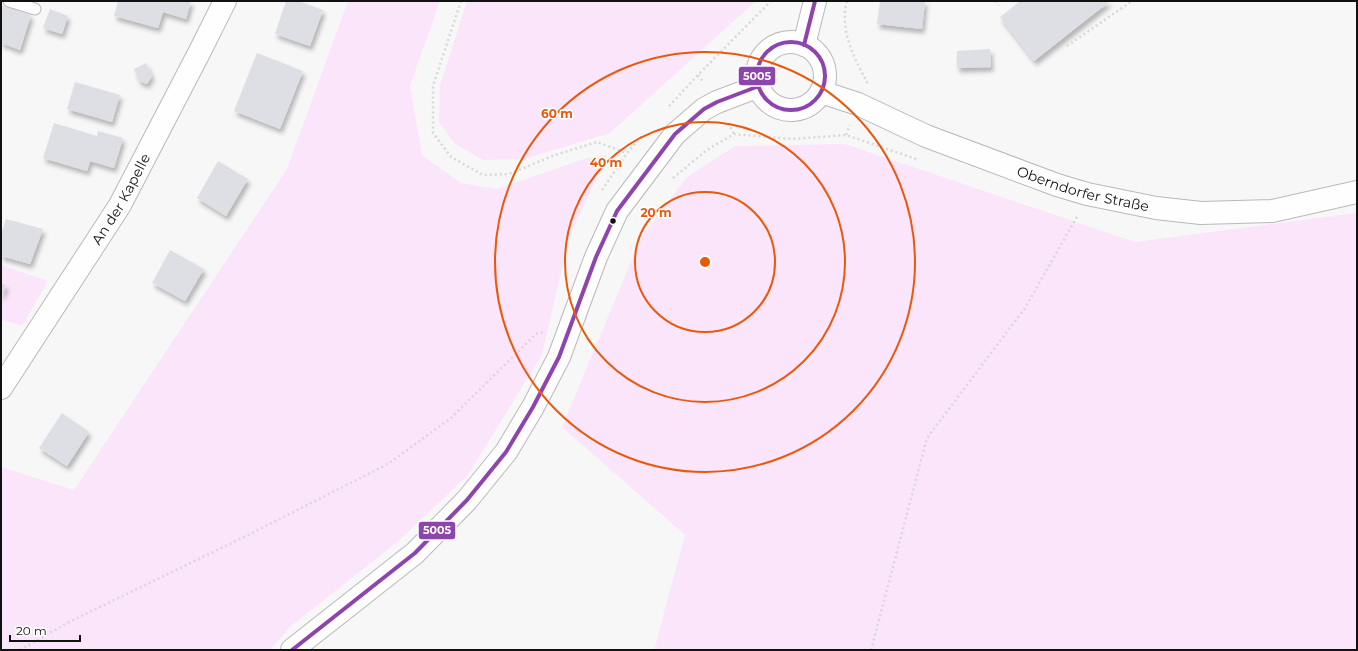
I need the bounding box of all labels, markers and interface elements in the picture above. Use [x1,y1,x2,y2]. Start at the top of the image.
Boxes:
line badge: 5005 [738,66,776,86]
text: 5005 [743,69,771,83]
text: 60 m [541,106,573,121]
street label: An der Kapelle [88,150,154,248]
text: 40 m [590,155,622,170]
street label: Oberndorfer Straße [1014,162,1151,215]
text: 20 m [640,205,672,220]
unlabelled marker [608,216,618,226]
centre of rings [698,255,712,269]
line badge: 5005 [418,521,456,540]
text: 5005 [423,523,451,537]
scale bar [10,617,80,643]
text: 20 m [16,623,47,638]

